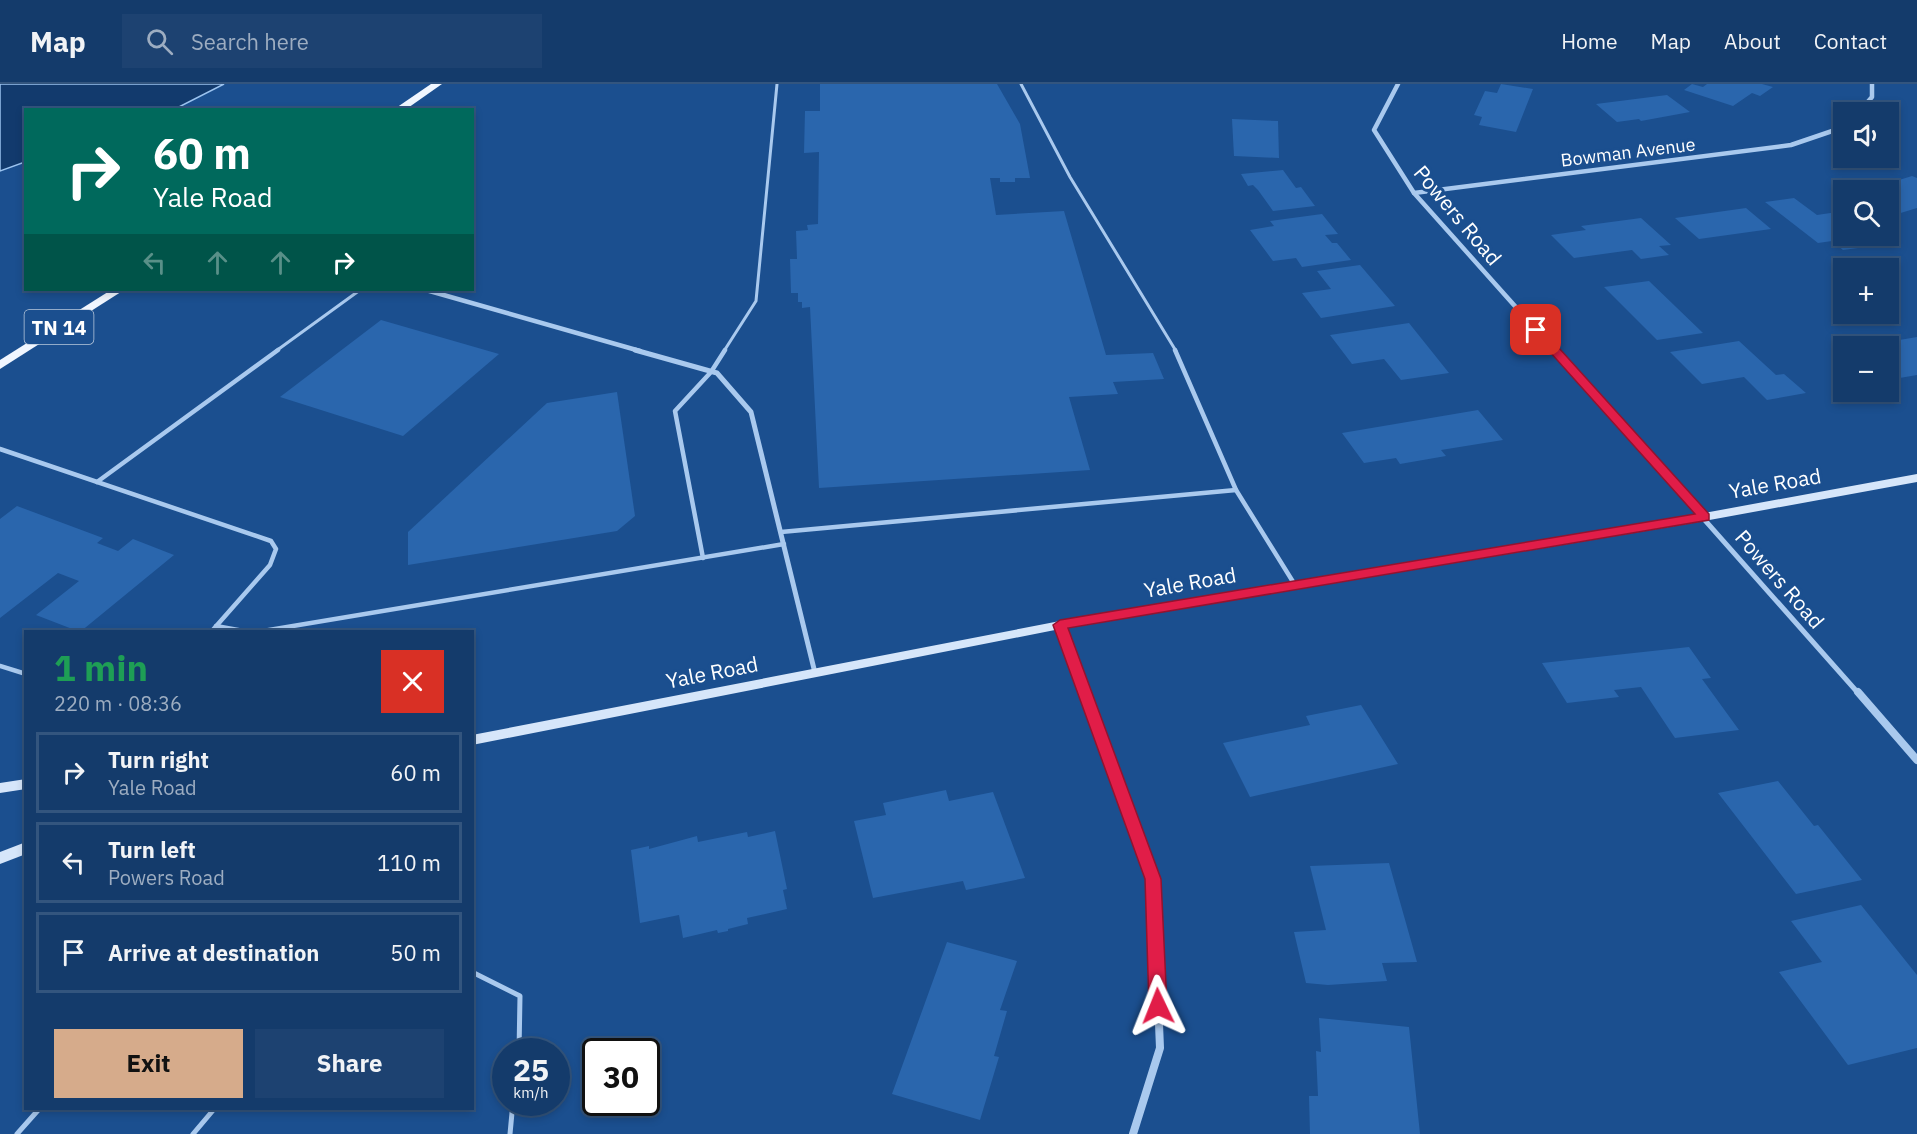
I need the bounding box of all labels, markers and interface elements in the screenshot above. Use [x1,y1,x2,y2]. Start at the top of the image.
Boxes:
search box [122,14,542,68]
text: Map [30,23,86,60]
icon: search [143,25,176,58]
text: Search here [191,27,309,56]
text: Home [1561,27,1618,55]
text: Map [1651,27,1691,55]
text: About [1724,27,1781,55]
text: Contact [1814,27,1887,55]
map controls [1833,102,1899,402]
button: sound [1833,102,1899,168]
text: 60 m [153,126,251,181]
icon: right [54,132,132,210]
street label: Bowman Avenue [1559,132,1697,172]
street label: Powers Road [1408,159,1508,271]
text: Yale Road [153,179,273,214]
button: search [1833,180,1899,246]
icon: left [138,246,171,279]
icon: ahead [201,246,234,279]
icon: ahead [264,246,297,279]
icon: right [327,246,360,279]
button: + [1833,258,1899,324]
pin [1510,304,1561,355]
road number: TN 14 [25,310,94,344]
icon: arrive [1519,313,1552,346]
button: − [1833,336,1899,402]
street label: Yale Road [1727,461,1823,505]
street label: Powers Road [1729,524,1831,634]
street label: Yale Road [1142,560,1238,604]
text: 1 min [54,644,148,691]
street label: Yale Road [664,649,760,695]
button: close [381,650,444,713]
text: 220 m · 08:36 [54,690,182,717]
text: Turn right [108,745,209,774]
icon: right [57,756,90,789]
text: 60 m [390,758,441,787]
text: Yale Road [108,774,197,801]
text: Turn left [108,835,196,864]
icon: left [57,846,90,879]
text: 110 m [377,848,441,877]
text: Powers Road [108,864,225,891]
icon: arrive [57,936,90,969]
text: Arrive at destination [108,938,319,967]
text: 50 m [390,938,441,967]
position arrow [1126,974,1190,1038]
button: Exit [54,1029,243,1098]
button: Share [255,1029,444,1098]
speed limit sign: 30 [582,1038,660,1116]
text: 25 [513,1050,549,1089]
text: km/h [513,1083,549,1102]

